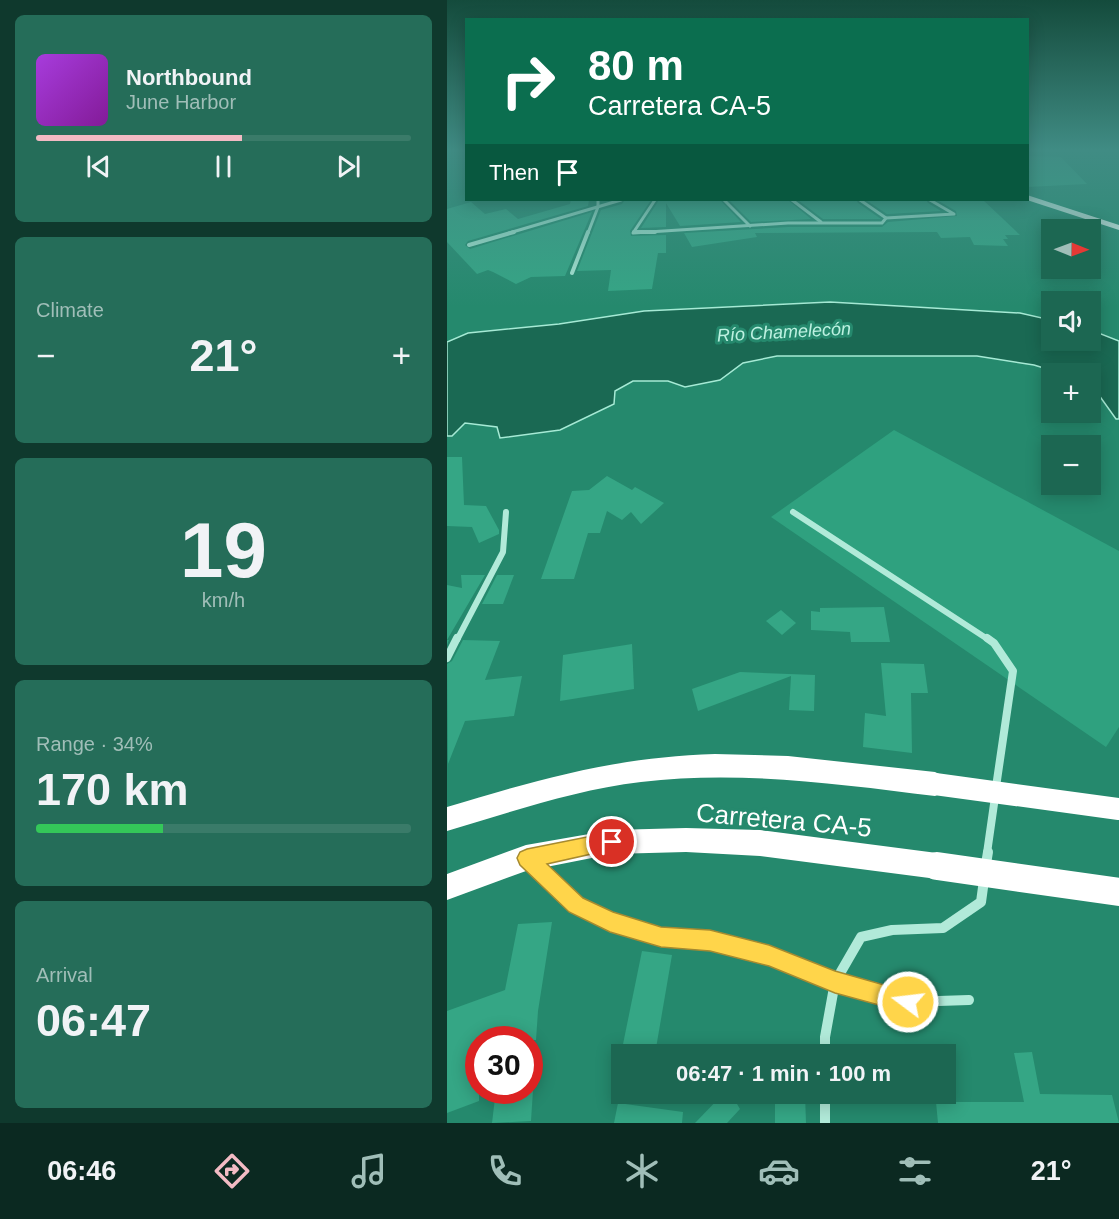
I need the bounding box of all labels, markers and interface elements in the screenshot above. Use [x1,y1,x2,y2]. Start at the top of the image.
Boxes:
icon: right [489,42,567,120]
text: 80 m [588,42,684,89]
text: Northbound [126,65,252,90]
text: June Harbor [126,91,236,113]
text: Carretera CA-5 [588,91,771,121]
icon: previous [82,150,115,183]
icon: pause [207,150,240,183]
icon: next [332,150,365,183]
icon: arrive [551,156,584,189]
text: Then [489,160,539,185]
north arrow [1041,219,1101,279]
map controls [1041,219,1101,495]
button: sound [1041,291,1101,351]
text: Climate [36,299,104,321]
water label: Río Chamelecón [717,319,851,345]
text: 21° [189,330,258,381]
text: − [36,337,55,374]
text: + [392,337,411,374]
button: + [1041,363,1101,423]
button: − [1041,435,1101,495]
text: 19 [180,506,267,594]
text: km/h [202,589,245,611]
text: Range · 34% [36,733,153,755]
text: 170 km [36,764,189,815]
street label: Carretera CA-5 [695,797,873,843]
pin [586,816,637,867]
icon: arrive [595,825,628,858]
text: Arrival [36,964,93,986]
position arrow [876,970,940,1034]
text: 06:47 [36,995,151,1046]
speed limit sign: 30 [465,1026,543,1104]
text: 06:47 · 1 min · 100 m [676,1061,891,1086]
icon: directions [211,1150,253,1192]
icon: music [348,1150,390,1192]
icon: phone [484,1150,526,1192]
icon: climate [621,1150,663,1192]
icon: car [758,1150,800,1192]
icon: filters [894,1150,936,1192]
text: 06:46 [47,1156,116,1186]
text: 21° [1031,1156,1072,1186]

